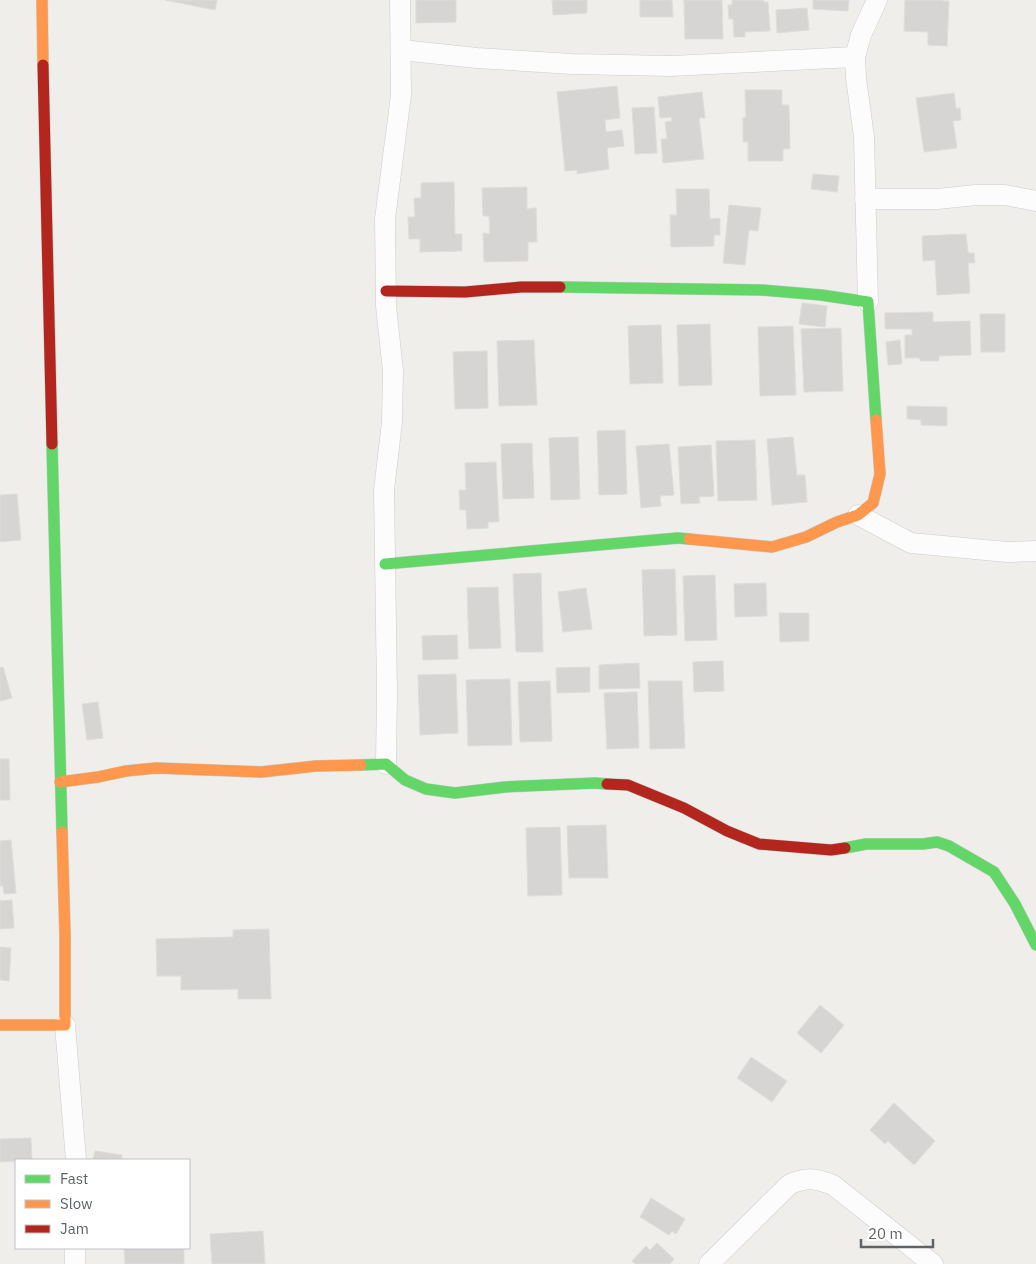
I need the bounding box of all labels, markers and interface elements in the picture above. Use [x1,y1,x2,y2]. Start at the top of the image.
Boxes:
legend [15,1159,190,1249]
text: Fast [60,1169,88,1188]
text: Slow [60,1194,93,1213]
scale bar [861,1216,934,1248]
text: Jam [60,1219,89,1238]
text: 20 m [868,1224,903,1243]

